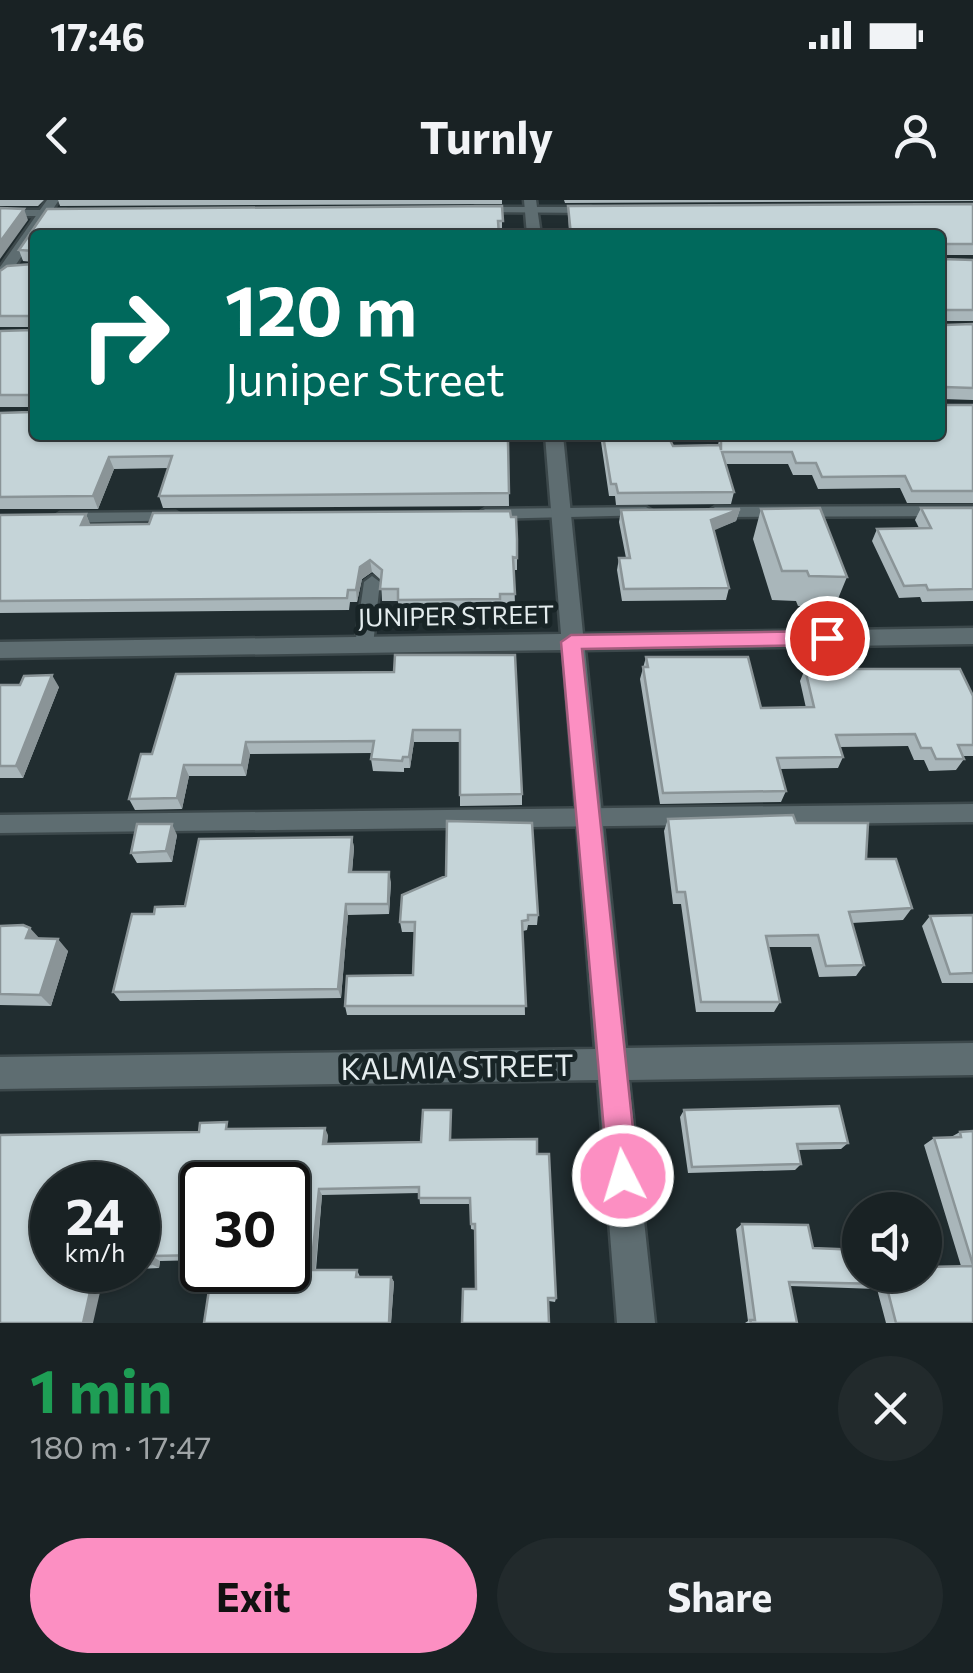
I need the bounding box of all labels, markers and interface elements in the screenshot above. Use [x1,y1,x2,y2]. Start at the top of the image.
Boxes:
text: 17:46 [50,12,145,59]
icon: back [30,108,85,163]
text: Turnly [420,108,553,163]
icon: person [888,108,943,163]
text: 120 m [225,265,417,350]
icon: right [60,270,190,400]
text: Juniper Street [225,350,505,405]
pin [785,596,870,681]
street label: JUNIPER STREET [358,598,554,632]
icon: arrive [800,611,855,666]
street label: KALMIA STREET [340,1045,574,1086]
position arrow [571,1124,675,1228]
speed limit sign: 30 [180,1162,310,1292]
text: 24 [66,1184,124,1245]
map controls [842,1192,942,1292]
button: sound [842,1192,942,1292]
text: km/h [65,1237,125,1267]
text: 1 min [30,1352,172,1425]
button: close [838,1356,943,1461]
text: 180 m · 17:47 [30,1426,211,1466]
button: Exit [30,1538,477,1653]
button: Share [497,1538,943,1653]

